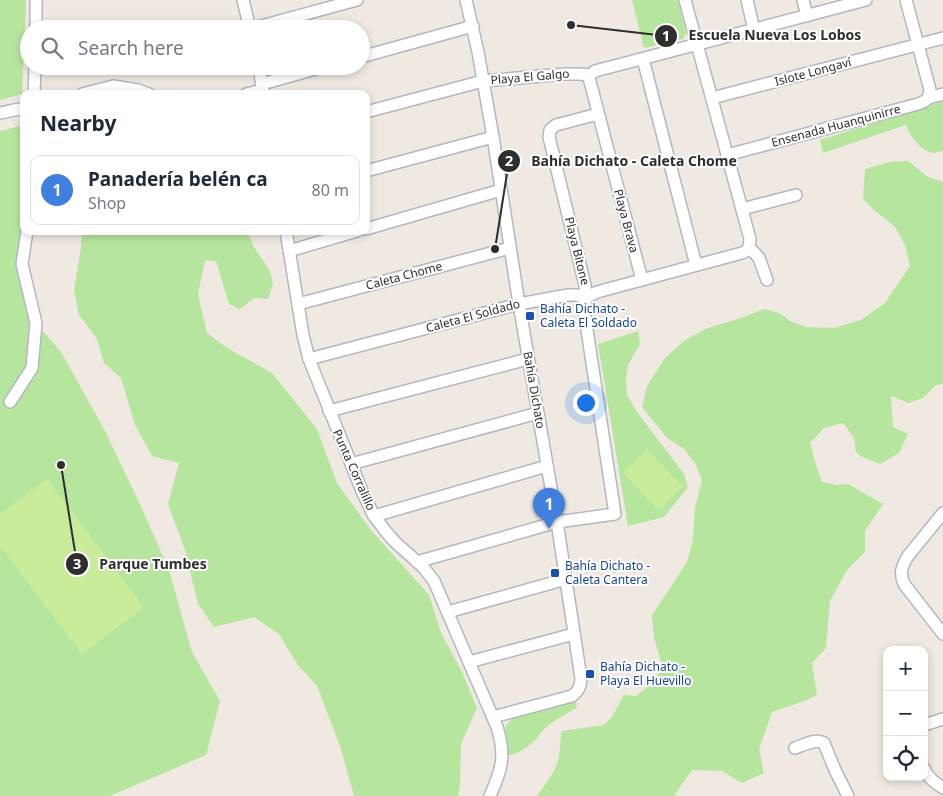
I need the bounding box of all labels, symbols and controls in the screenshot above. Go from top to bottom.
search box [20,20,370,75]
callout: Escuela Nueva Los Lobos [654,21,872,50]
text: 1 [662,25,670,45]
text: Escuela Nueva Los Lobos [689,25,861,44]
icon: search [38,34,66,62]
text: Search here [78,35,184,61]
street label: Islote Longaví [773,53,854,90]
street label: Playa El Galgo [490,65,570,88]
street label: Ensenada Huanquinirre [769,100,903,151]
text: Nearby [40,109,116,137]
callout: Bahía Dichato - Caleta Chome [496,146,747,175]
text: 2 [505,150,514,170]
text: Bahía Dichato - Caleta Chome [531,151,737,170]
text: Panadería belén ca [88,166,268,192]
text: 1 [52,179,62,201]
text: 80 m [312,179,349,201]
street label: Playa Brava [610,187,643,255]
text: Shop [88,192,126,214]
street label: Playa Bitone [561,215,594,287]
street label: Caleta Chome [364,257,444,294]
street label: Caleta El Soldado [424,295,522,336]
place label: Bahía Dichato - Caleta El Soldado [540,300,637,331]
marker: Bahía Dichato - Caleta El Soldado [524,310,536,322]
street label: Bahía Dichato [519,350,550,430]
your location [573,390,599,416]
street label: Punta Corralillo [329,427,380,513]
pin: 1 [533,488,565,529]
callout: Parque Tumbes [65,550,217,579]
text: 3 [73,553,81,573]
text: Parque Tumbes [99,554,207,573]
place label: Bahía Dichato - Caleta Cantera [565,557,650,588]
marker: Bahía Dichato - Caleta Cantera [549,567,561,579]
map controls [883,646,928,781]
button: + [883,646,928,691]
place label: Bahía Dichato - Playa El Huevillo [600,658,691,689]
marker: Bahía Dichato - Playa El Huevillo [584,668,596,680]
button: − [883,691,928,736]
button: locate [883,736,928,781]

